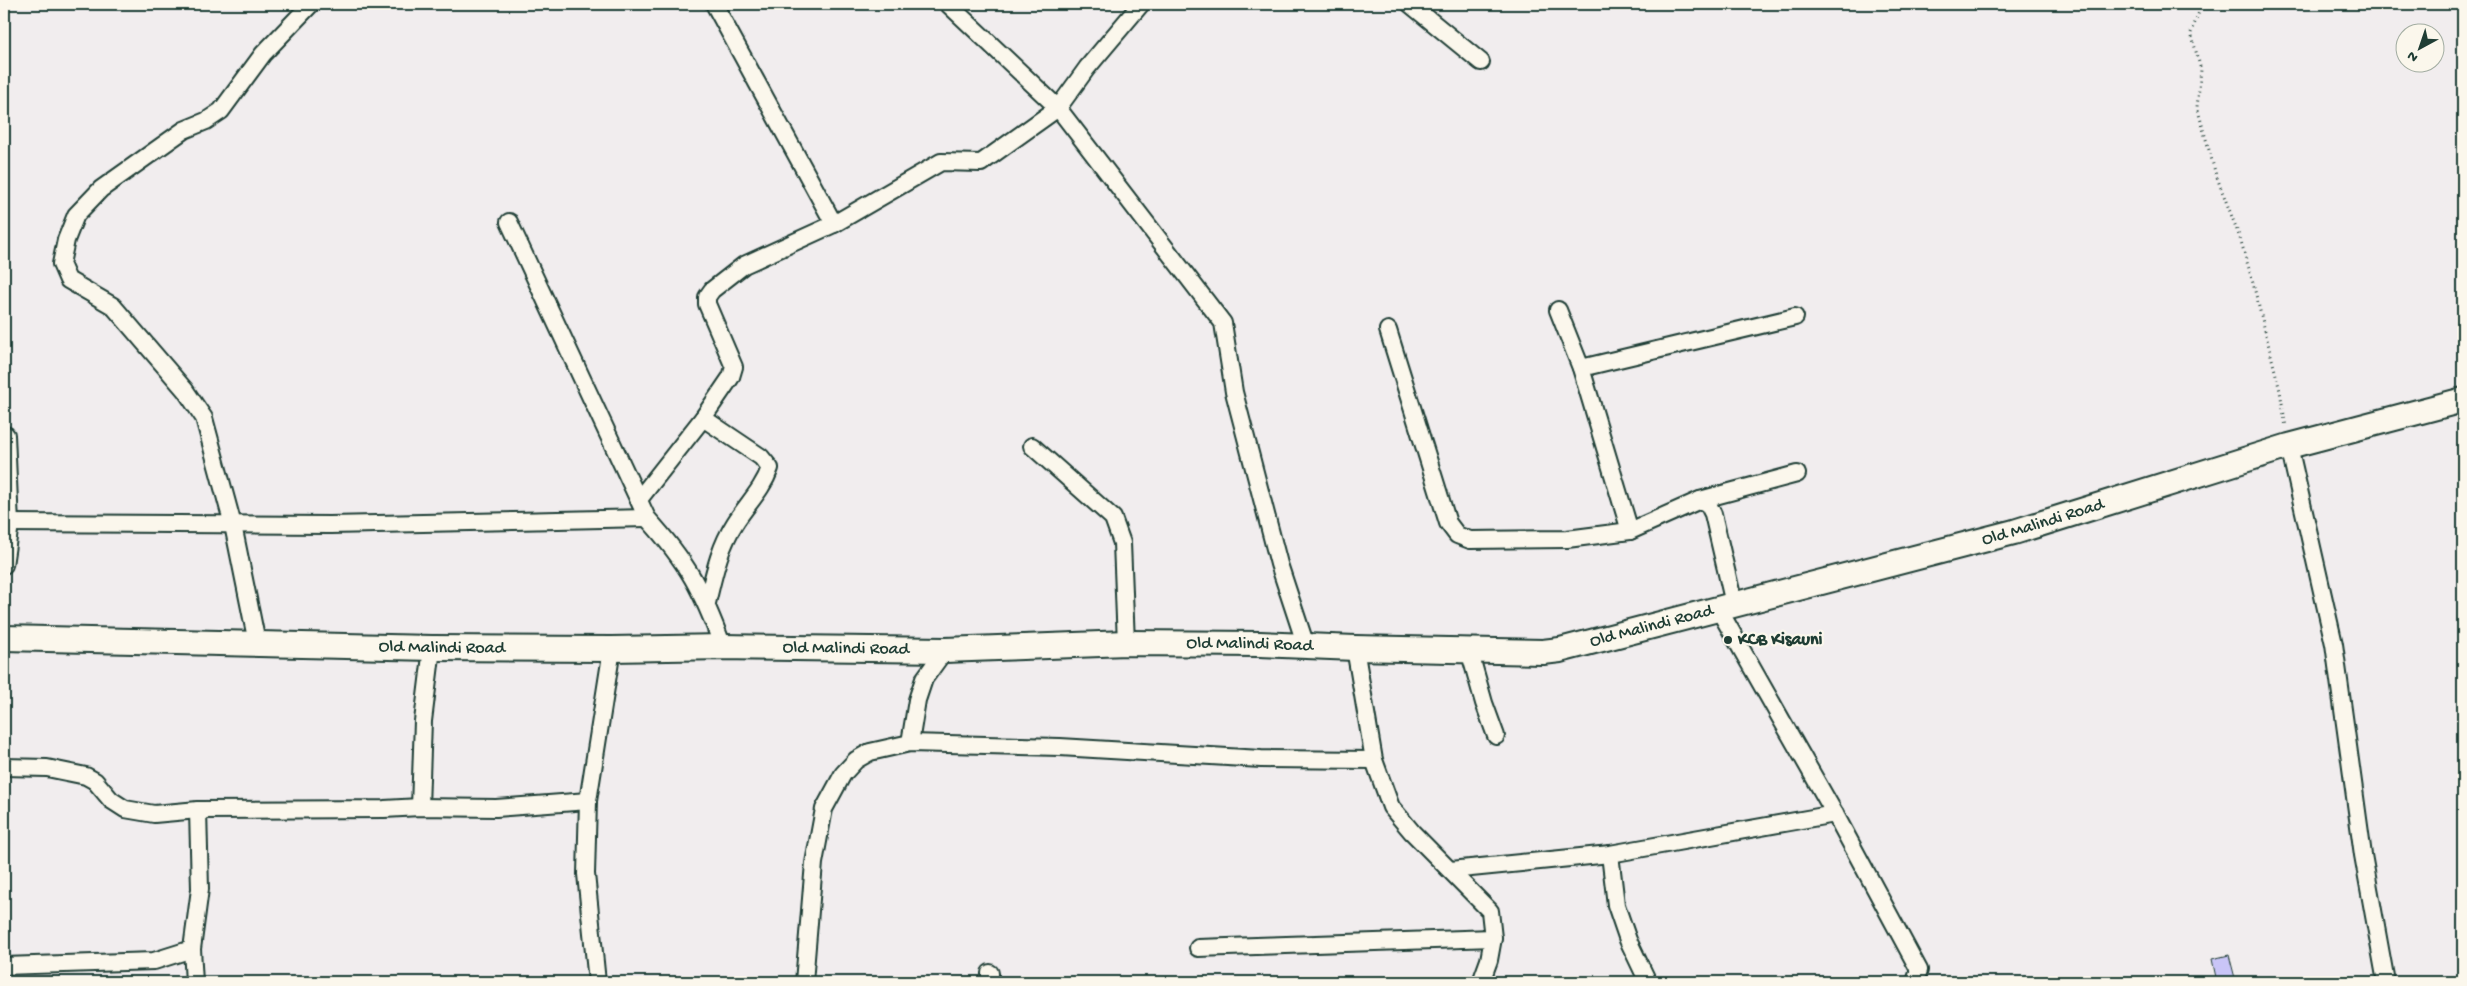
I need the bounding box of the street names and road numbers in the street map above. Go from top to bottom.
street label: Old Malindi Road [1979,494,2108,550]
street label: Old Malindi Road [1588,600,1717,652]
street label: Old Malindi Road [1186,633,1315,657]
street label: Old Malindi Road [378,636,507,659]
street label: Old Malindi Road [782,637,911,660]

